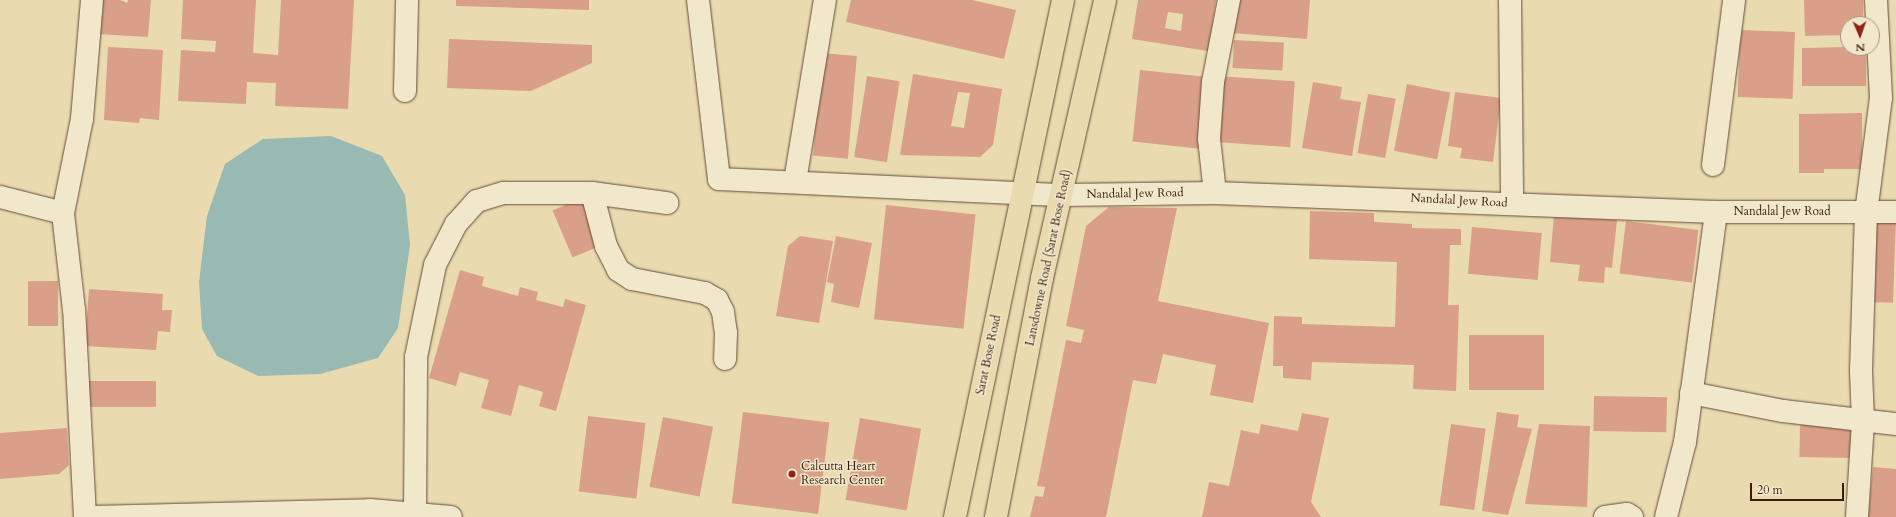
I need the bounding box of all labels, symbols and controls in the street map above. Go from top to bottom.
north arrow [1840,16,1880,56]
text: N [1855,40,1865,55]
street label: Lansdowne Road (Sarat Bose Road) [1023,168,1075,348]
street label: Nandalal Jew Road [1086,186,1184,202]
street label: Nandalal Jew Road [1410,191,1508,211]
street label: Nandalal Jew Road [1733,205,1831,219]
street label: Sarat Bose Road [973,314,1005,396]
place label: Calcutta Heart Research Center [801,460,884,488]
marker: Calcutta Heart Research Center [786,468,798,480]
scale bar [1752,475,1846,501]
text: 20 m [1757,482,1783,498]

